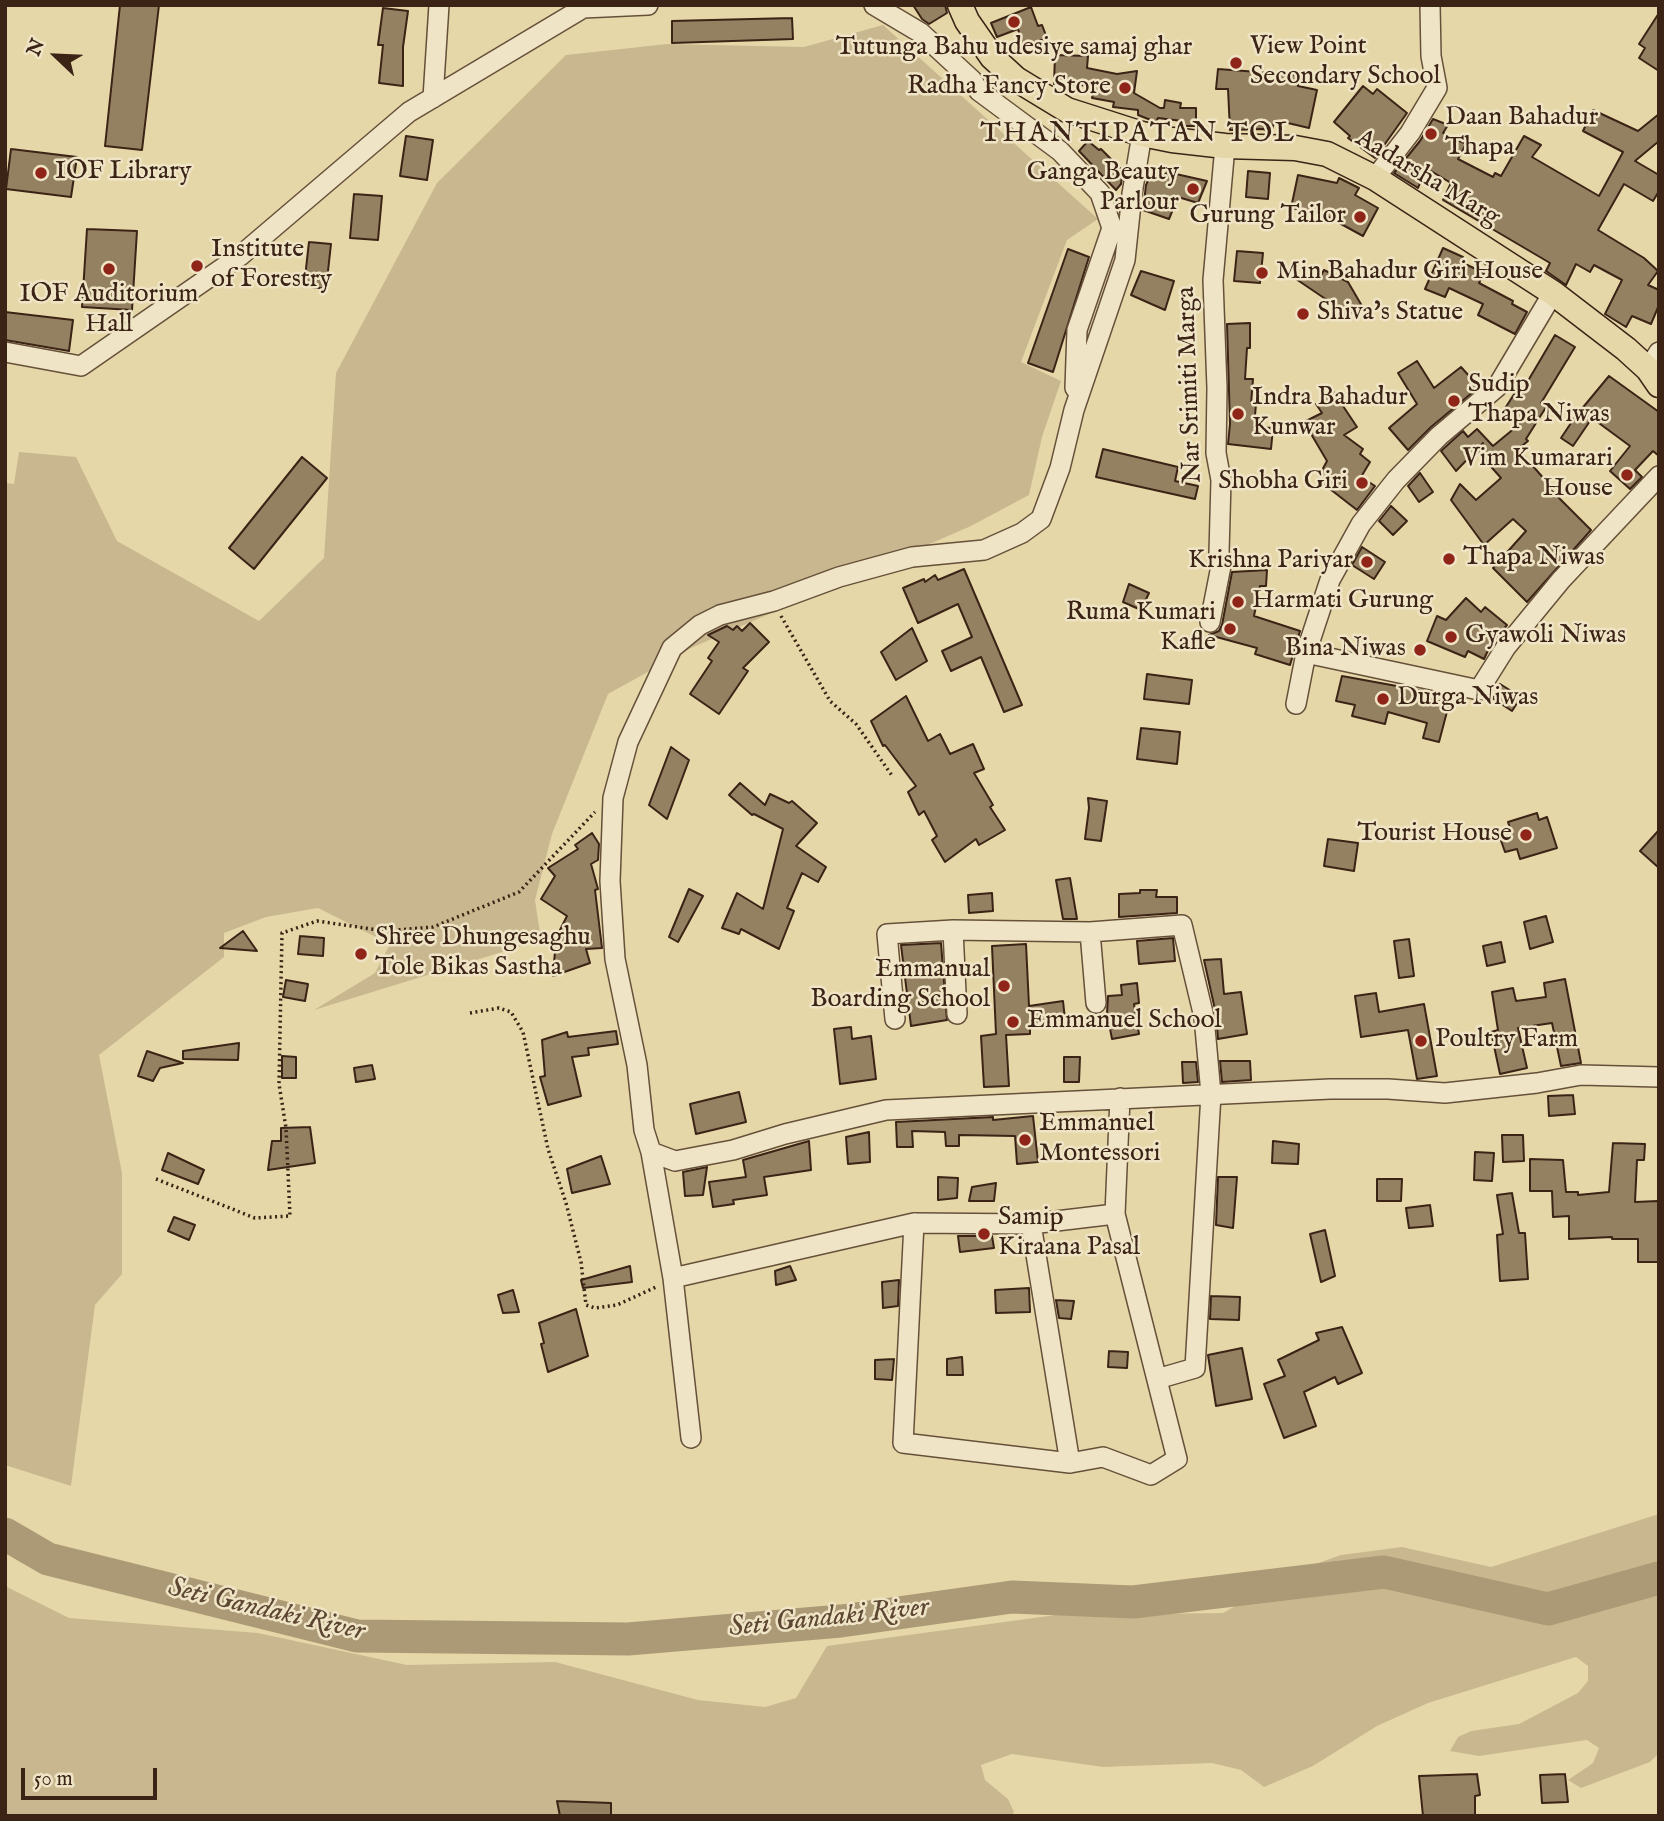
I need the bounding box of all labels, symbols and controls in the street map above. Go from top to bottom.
marker: Tutunga Bahu udesiye samaj ghar [1006,14,1022,30]
north arrow [21,21,91,91]
place label: View Point Secondary School [1250,32,1441,94]
place label: Tutunga Bahu udesiye samaj ghar [836,33,1192,65]
text: N [22,36,51,60]
marker: View Point Secondary School [1228,55,1244,71]
place label: Radha Fancy Store [907,72,1111,104]
marker: Radha Fancy Store [1117,80,1133,96]
place label: Daan Bahadur Thapa [1445,103,1598,164]
district label: THANTIPATAN TOL [982,118,1294,152]
street label: Aadarsha Marg [1349,124,1505,234]
marker: Daan Bahadur Thapa [1423,126,1439,142]
place label: IOF Library [55,157,192,189]
place label: Ganga Beauty Parlour [1027,158,1179,220]
marker: IOF Library [33,165,49,181]
marker: Ganga Beauty Parlour [1185,181,1201,197]
place label: Gurung Tailor [1190,201,1346,233]
marker: Gurung Tailor [1352,209,1368,225]
place label: Institute of Forestry [211,235,332,296]
place label: Min Bahadur Giri House [1276,257,1543,289]
marker: Institute of Forestry [189,258,205,274]
marker: IOF Auditorium Hall [101,261,117,277]
marker: Min Bahadur Giri House [1254,265,1270,281]
place label: IOF Auditorium Hall [20,280,198,342]
street label: Nar Srimiti Marga [1172,286,1210,484]
place label: Shiva's Statue [1317,298,1463,330]
marker: Shiva's Statue [1295,306,1311,322]
place label: Sudip Thapa Niwas [1468,370,1610,432]
place label: Indra Bahadur Kunwar [1252,383,1408,444]
marker: Sudip Thapa Niwas [1446,393,1462,409]
marker: Indra Bahadur Kunwar [1230,406,1246,422]
place label: Vim Kumarari House [1462,444,1613,505]
place label: Shobha Giri [1218,467,1348,499]
marker: Vim Kumarari House [1619,467,1635,483]
marker: Shobha Giri [1354,475,1370,491]
place label: Thapa Niwas [1463,543,1605,575]
place label: Krishna Pariyar [1188,546,1353,578]
marker: Thapa Niwas [1441,551,1457,567]
marker: Krishna Pariyar [1359,554,1375,570]
place label: Harmati Gurung [1252,586,1433,618]
marker: Harmati Gurung [1230,594,1246,610]
place label: Ruma Kumari Kafle [1066,598,1216,660]
marker: Ruma Kumari Kafle [1222,621,1238,637]
place label: Gyawoli Niwas [1465,621,1626,653]
marker: Gyawoli Niwas [1443,629,1459,645]
place label: Bina Niwas [1285,634,1406,666]
marker: Bina Niwas [1412,642,1428,658]
place label: Durga Niwas [1397,683,1538,715]
marker: Durga Niwas [1375,691,1391,707]
place label: Tourist House [1357,819,1512,851]
marker: Tourist House [1518,827,1534,843]
place label: Shree Dhungesaghu Tole Bikas Sastha [375,923,591,984]
marker: Shree Dhungesaghu Tole Bikas Sastha [353,946,369,962]
place label: Emmanual Boarding School [810,955,990,1016]
marker: Emmanual Boarding School [996,978,1012,994]
place label: Emmanuel School [1027,1006,1222,1038]
marker: Emmanuel School [1005,1014,1021,1030]
place label: Poultry Farm [1435,1025,1578,1057]
marker: Poultry Farm [1413,1033,1429,1049]
place label: Emmanuel Montessori [1039,1109,1160,1170]
marker: Emmanuel Montessori [1017,1132,1033,1148]
place label: Samip Kiraana Pasal [998,1203,1140,1264]
marker: Samip Kiraana Pasal [976,1226,992,1242]
water label: Seti Gandaki River [164,1572,368,1650]
water label: Seti Gandaki River [727,1592,931,1646]
scale bar [24,1755,161,1799]
text: 50 m [34,1766,73,1793]

